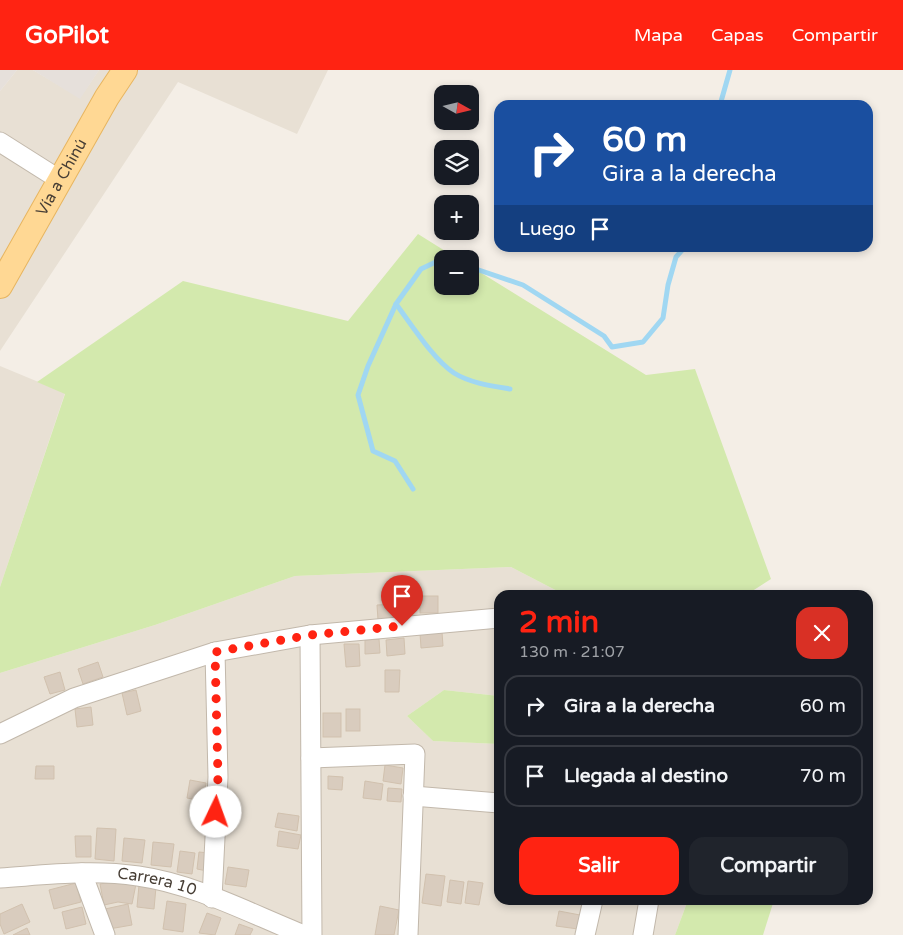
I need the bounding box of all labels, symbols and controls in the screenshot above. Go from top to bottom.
text: GoPilot [25,21,109,50]
text: Mapa [634,24,683,46]
text: Capas [711,24,764,46]
text: Compartir [792,24,878,46]
north arrow [434,85,479,130]
map controls [434,85,479,295]
text: 60 m [602,119,687,161]
icon: right [519,120,584,185]
street label: Vía a Chinú [32,135,91,219]
button: layers [434,140,479,185]
text: Gira a la derecha [602,161,777,187]
button: + [434,195,479,240]
icon: arrive [586,215,614,243]
text: Luego [519,218,576,240]
button: − [434,250,479,295]
pin [381,575,423,626]
icon: arrive [388,582,416,610]
text: 2 min [519,604,599,641]
button: close [796,607,848,659]
text: 130 m · 21:07 [519,642,625,662]
icon: right [521,692,549,720]
text: Gira a la derecha [564,695,715,717]
text: 60 m [800,695,846,717]
icon: arrive [521,762,549,790]
text: Llegada al destino [564,765,728,787]
text: 70 m [800,765,846,787]
position arrow [189,785,241,837]
button: Salir [519,837,679,895]
button: Compartir [689,837,848,895]
street label: Carrera 10 [117,864,199,900]

